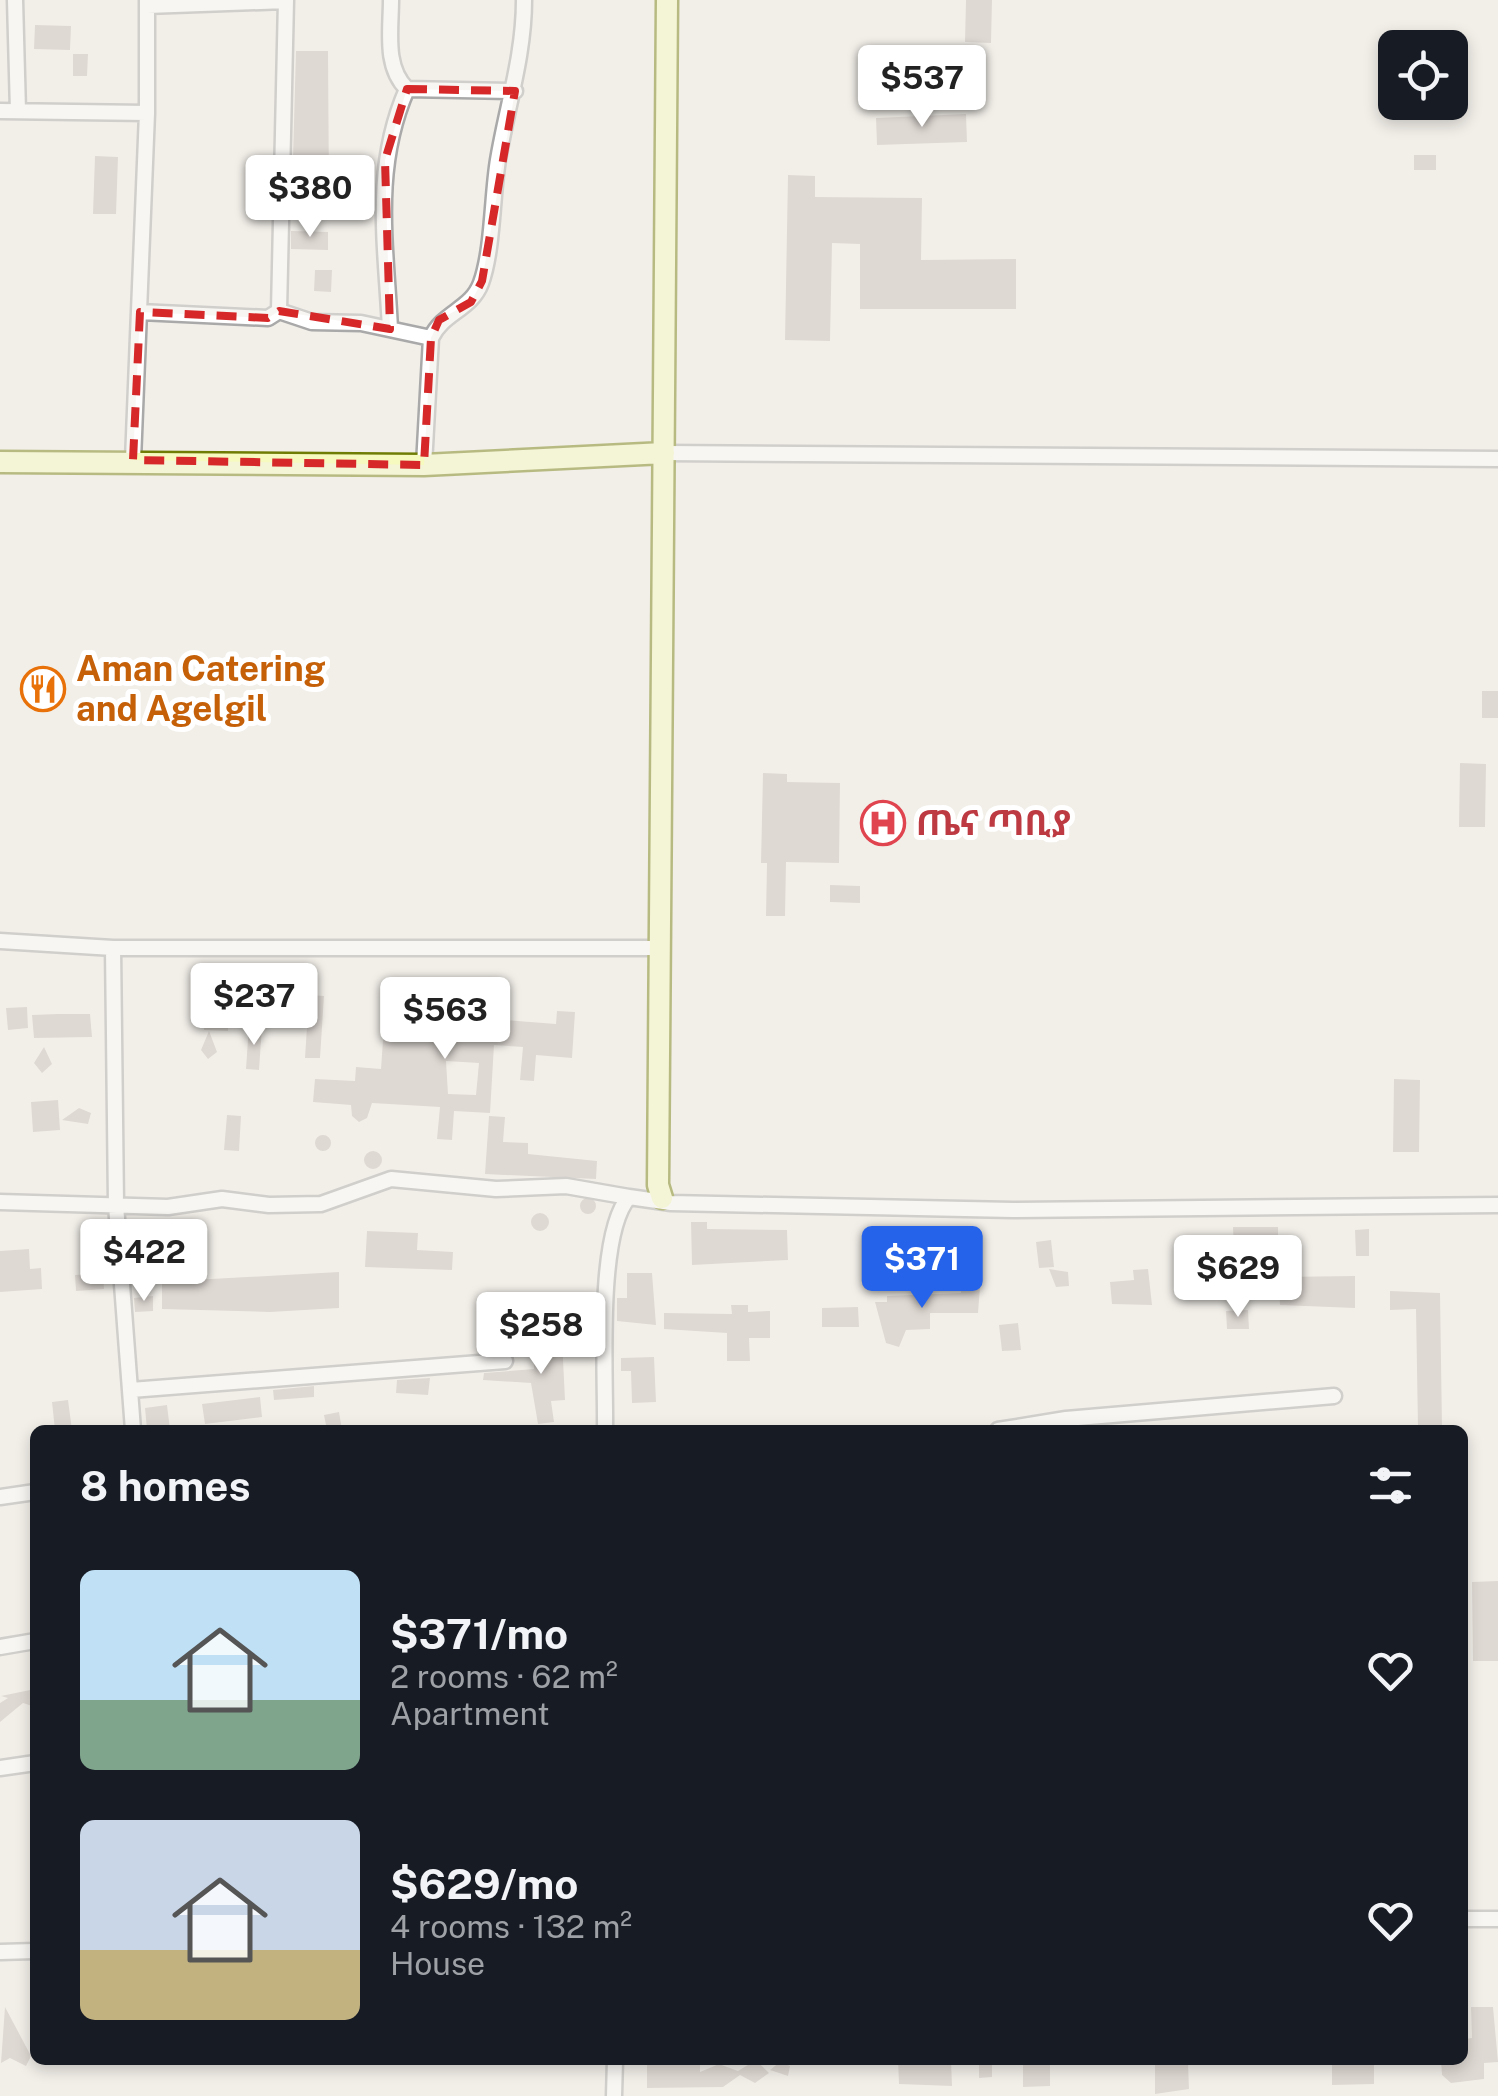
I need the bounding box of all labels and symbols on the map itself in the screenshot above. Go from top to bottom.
pin: $537 [863,45,981,130]
pin: $380 [251,155,369,240]
place label: Aman Catering and Agelgil [76,648,326,729]
restaurant icon: Aman Catering and Agelgil [20,666,66,712]
hospital icon: ጤና ጣቢያ [860,800,906,846]
place label: ጤና ጣቢያ [916,802,1071,843]
pin: $237 [195,963,313,1048]
pin: $563 [386,977,504,1062]
pin: $422 [85,1219,203,1304]
pin: $371 [863,1226,981,1311]
pin: $629 [1179,1235,1297,1320]
pin: $258 [482,1292,600,1377]

